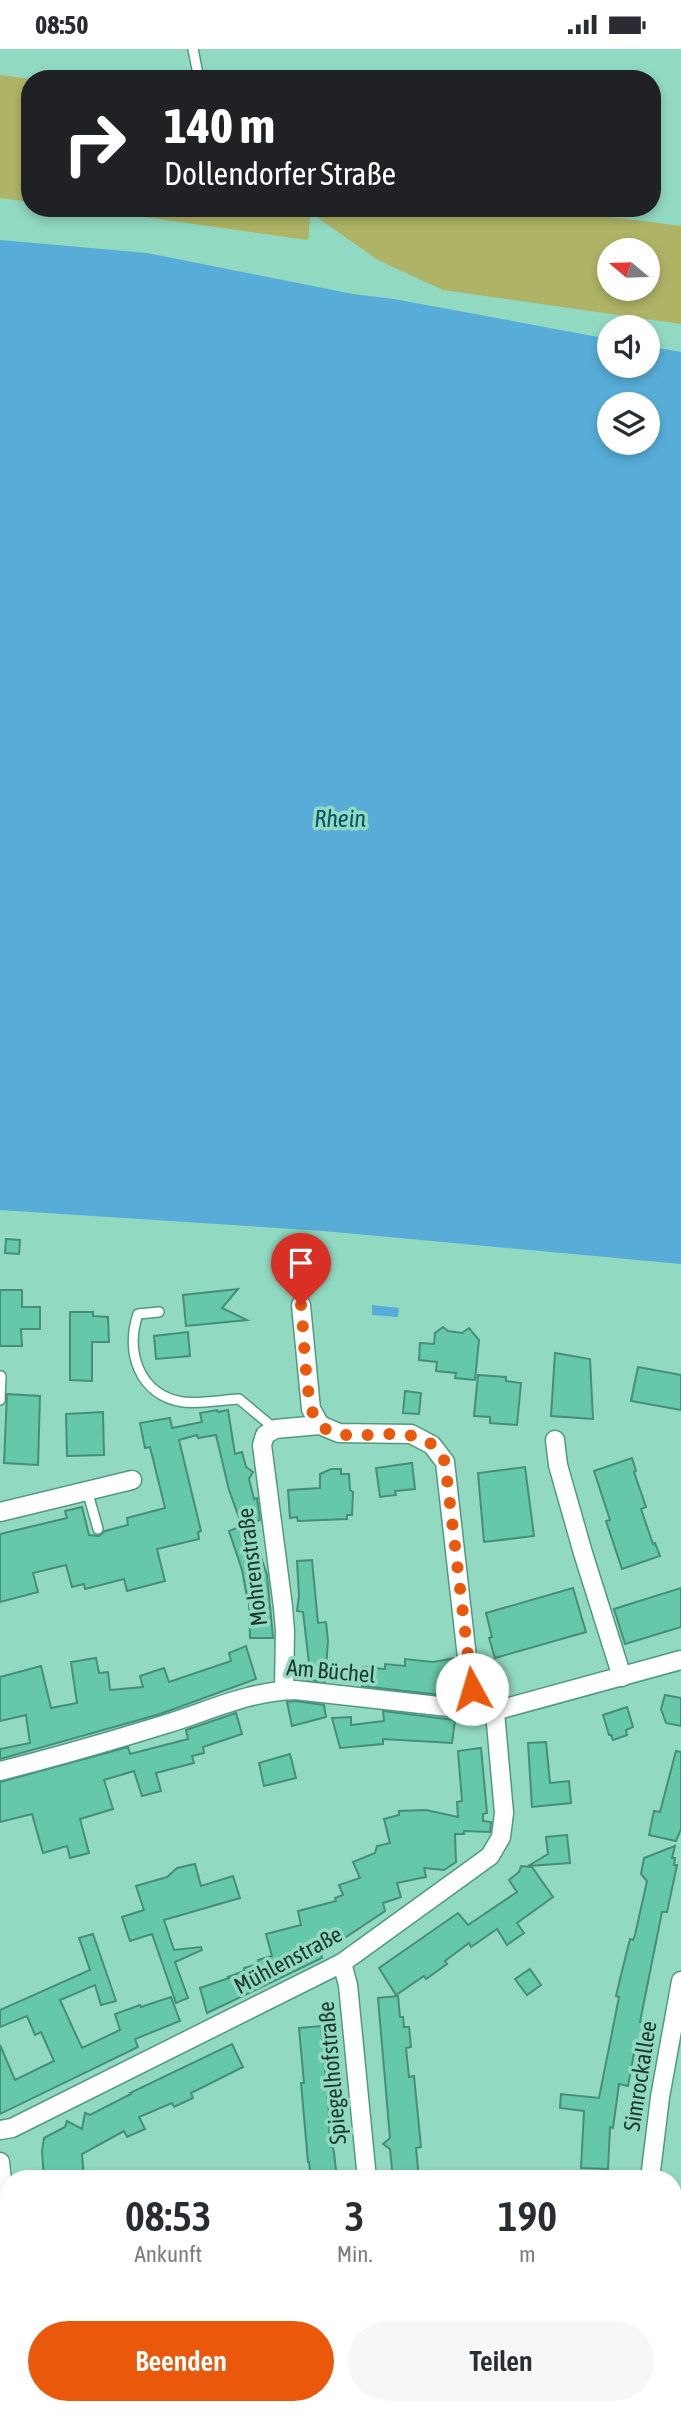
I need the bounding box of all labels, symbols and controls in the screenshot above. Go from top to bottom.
text: 08:50 [35,10,89,40]
text: 140 m [164,97,275,153]
icon: right [49,98,140,189]
text: Dollendorfer Straße [164,155,396,192]
north arrow [597,238,660,301]
map controls [597,238,660,455]
button: sound [597,315,660,378]
button: layers [597,392,660,455]
water label: Rhein [314,805,366,832]
pin [271,1233,331,1305]
icon: arrive [282,1244,320,1282]
street label: Mohrenstraße [232,1506,272,1628]
position arrow [435,1652,509,1726]
street label: Am Büchel [285,1654,377,1688]
street label: Mühlenstraße [230,1921,346,1999]
street label: Spiegelhofstraße [313,2000,351,2146]
street label: Simrockallee [618,2019,662,2133]
text: 08:53 [125,2192,212,2240]
text: 3 [345,2192,364,2240]
text: 190 [498,2192,557,2240]
text: Ankunft [134,2241,202,2267]
text: Min. [337,2241,373,2267]
text: m [519,2241,536,2267]
button: Beenden [28,2321,334,2401]
button: Teilen [348,2321,654,2401]

